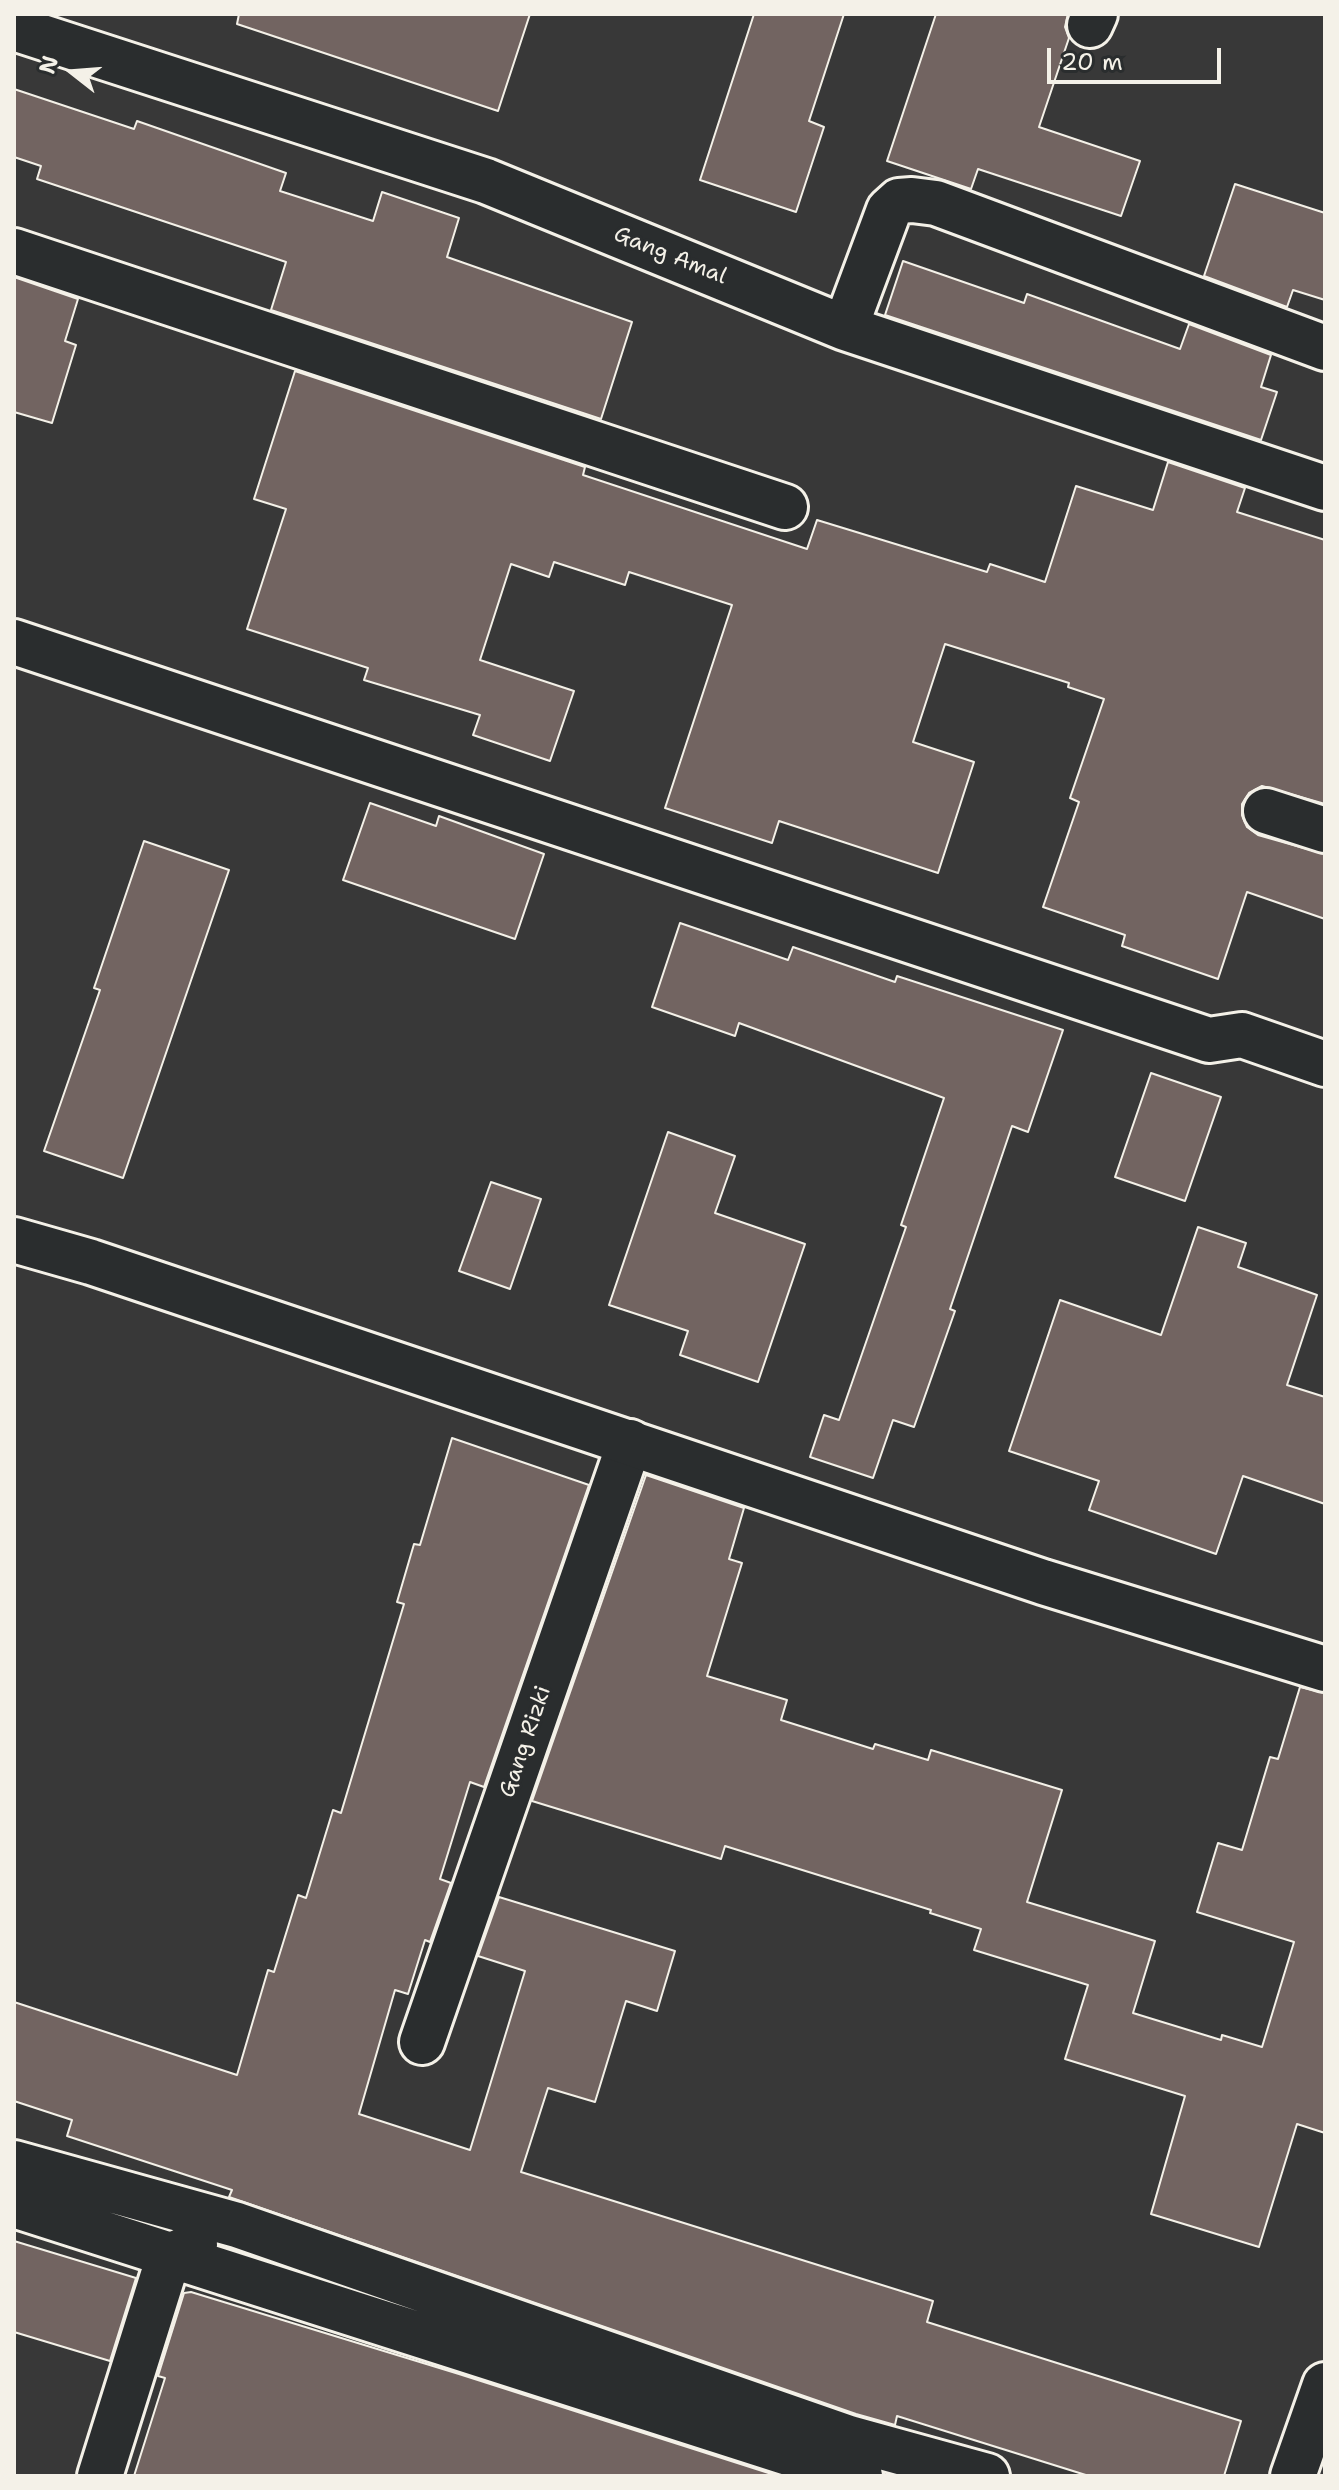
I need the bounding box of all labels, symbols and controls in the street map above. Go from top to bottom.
north arrow [32,32,112,112]
scale bar [1051,32,1225,82]
text: 20 m [1061,46,1123,78]
text: N [32,52,65,77]
street label: Gang Amal [610,221,730,291]
street label: Gang Rizki [495,1683,557,1801]

